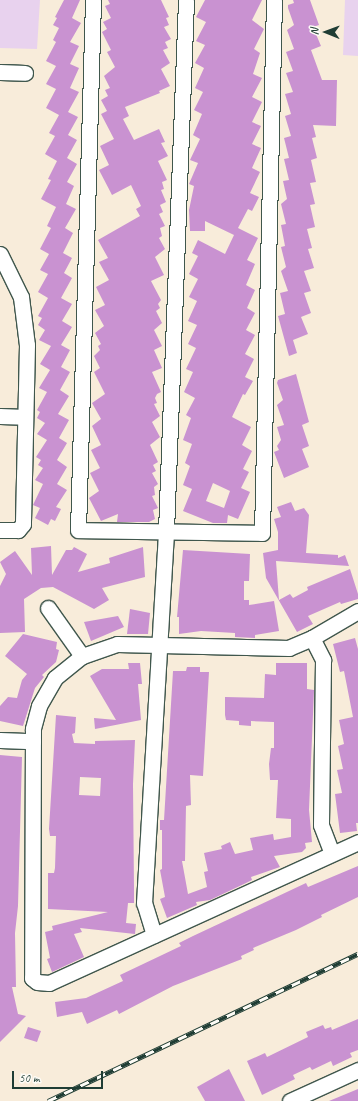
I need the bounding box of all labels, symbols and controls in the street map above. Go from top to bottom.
north arrow [306,12,346,52]
text: N [307,28,321,35]
scale bar [14,1063,105,1089]
text: 50 m [19,1070,39,1086]

